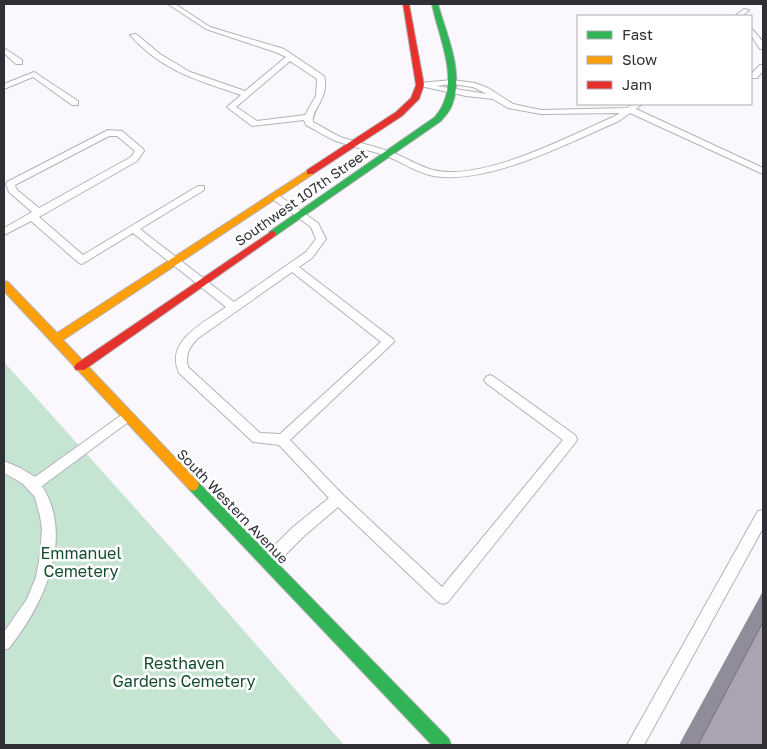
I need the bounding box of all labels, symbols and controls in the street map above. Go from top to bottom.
legend [577,15,752,105]
text: Fast [622,25,653,43]
text: Slow [622,50,657,68]
text: Jam [622,75,652,93]
street label: Southwest 107th Street [232,145,370,249]
street label: South Western Avenue [174,445,292,567]
park label: Emmanuel Cemetery [40,543,122,581]
park label: Resthaven Gardens Cemetery [113,653,255,691]

